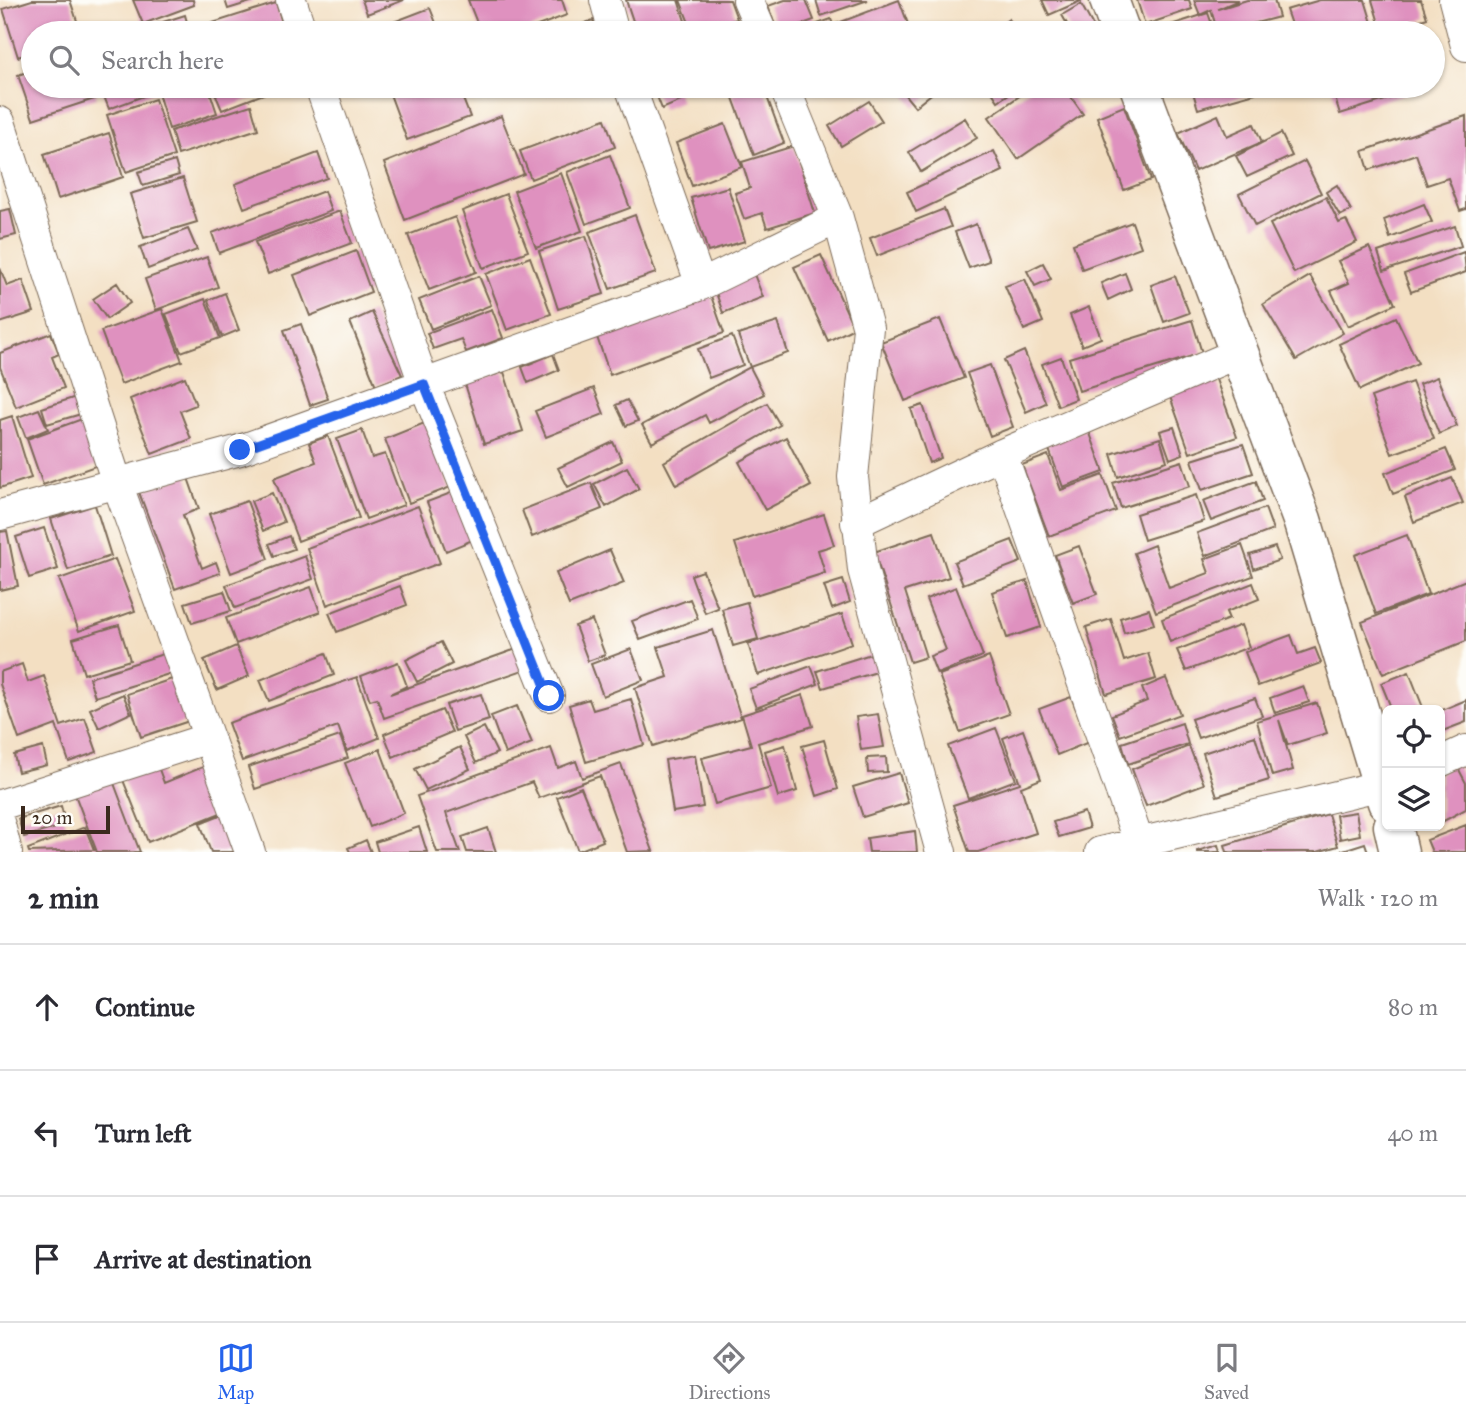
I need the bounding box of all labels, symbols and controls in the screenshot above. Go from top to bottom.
search box [21,21,1445,98]
icon: search [45,41,83,79]
text: Search here [101,44,224,76]
route end [224,434,255,465]
route start [533,680,564,711]
map controls [1382,705,1445,831]
button: locate [1382,705,1445,768]
button: layers [1382,768,1445,831]
scale bar [21,803,110,835]
text: 20 m [32,806,73,829]
text: 2 min [28,880,99,916]
text: Walk · 120 m [1318,884,1438,912]
icon: ahead [28,988,66,1026]
text: Continue [95,991,195,1023]
text: 80 m [1388,993,1438,1021]
icon: left [28,1114,66,1152]
text: Turn left [95,1117,191,1149]
text: 40 m [1388,1119,1438,1147]
icon: arrive [28,1240,66,1278]
text: Arrive at destination [95,1243,312,1275]
tab: Map [217,1339,255,1404]
tab: Directions [688,1339,770,1404]
tab: Saved [1204,1339,1249,1404]

